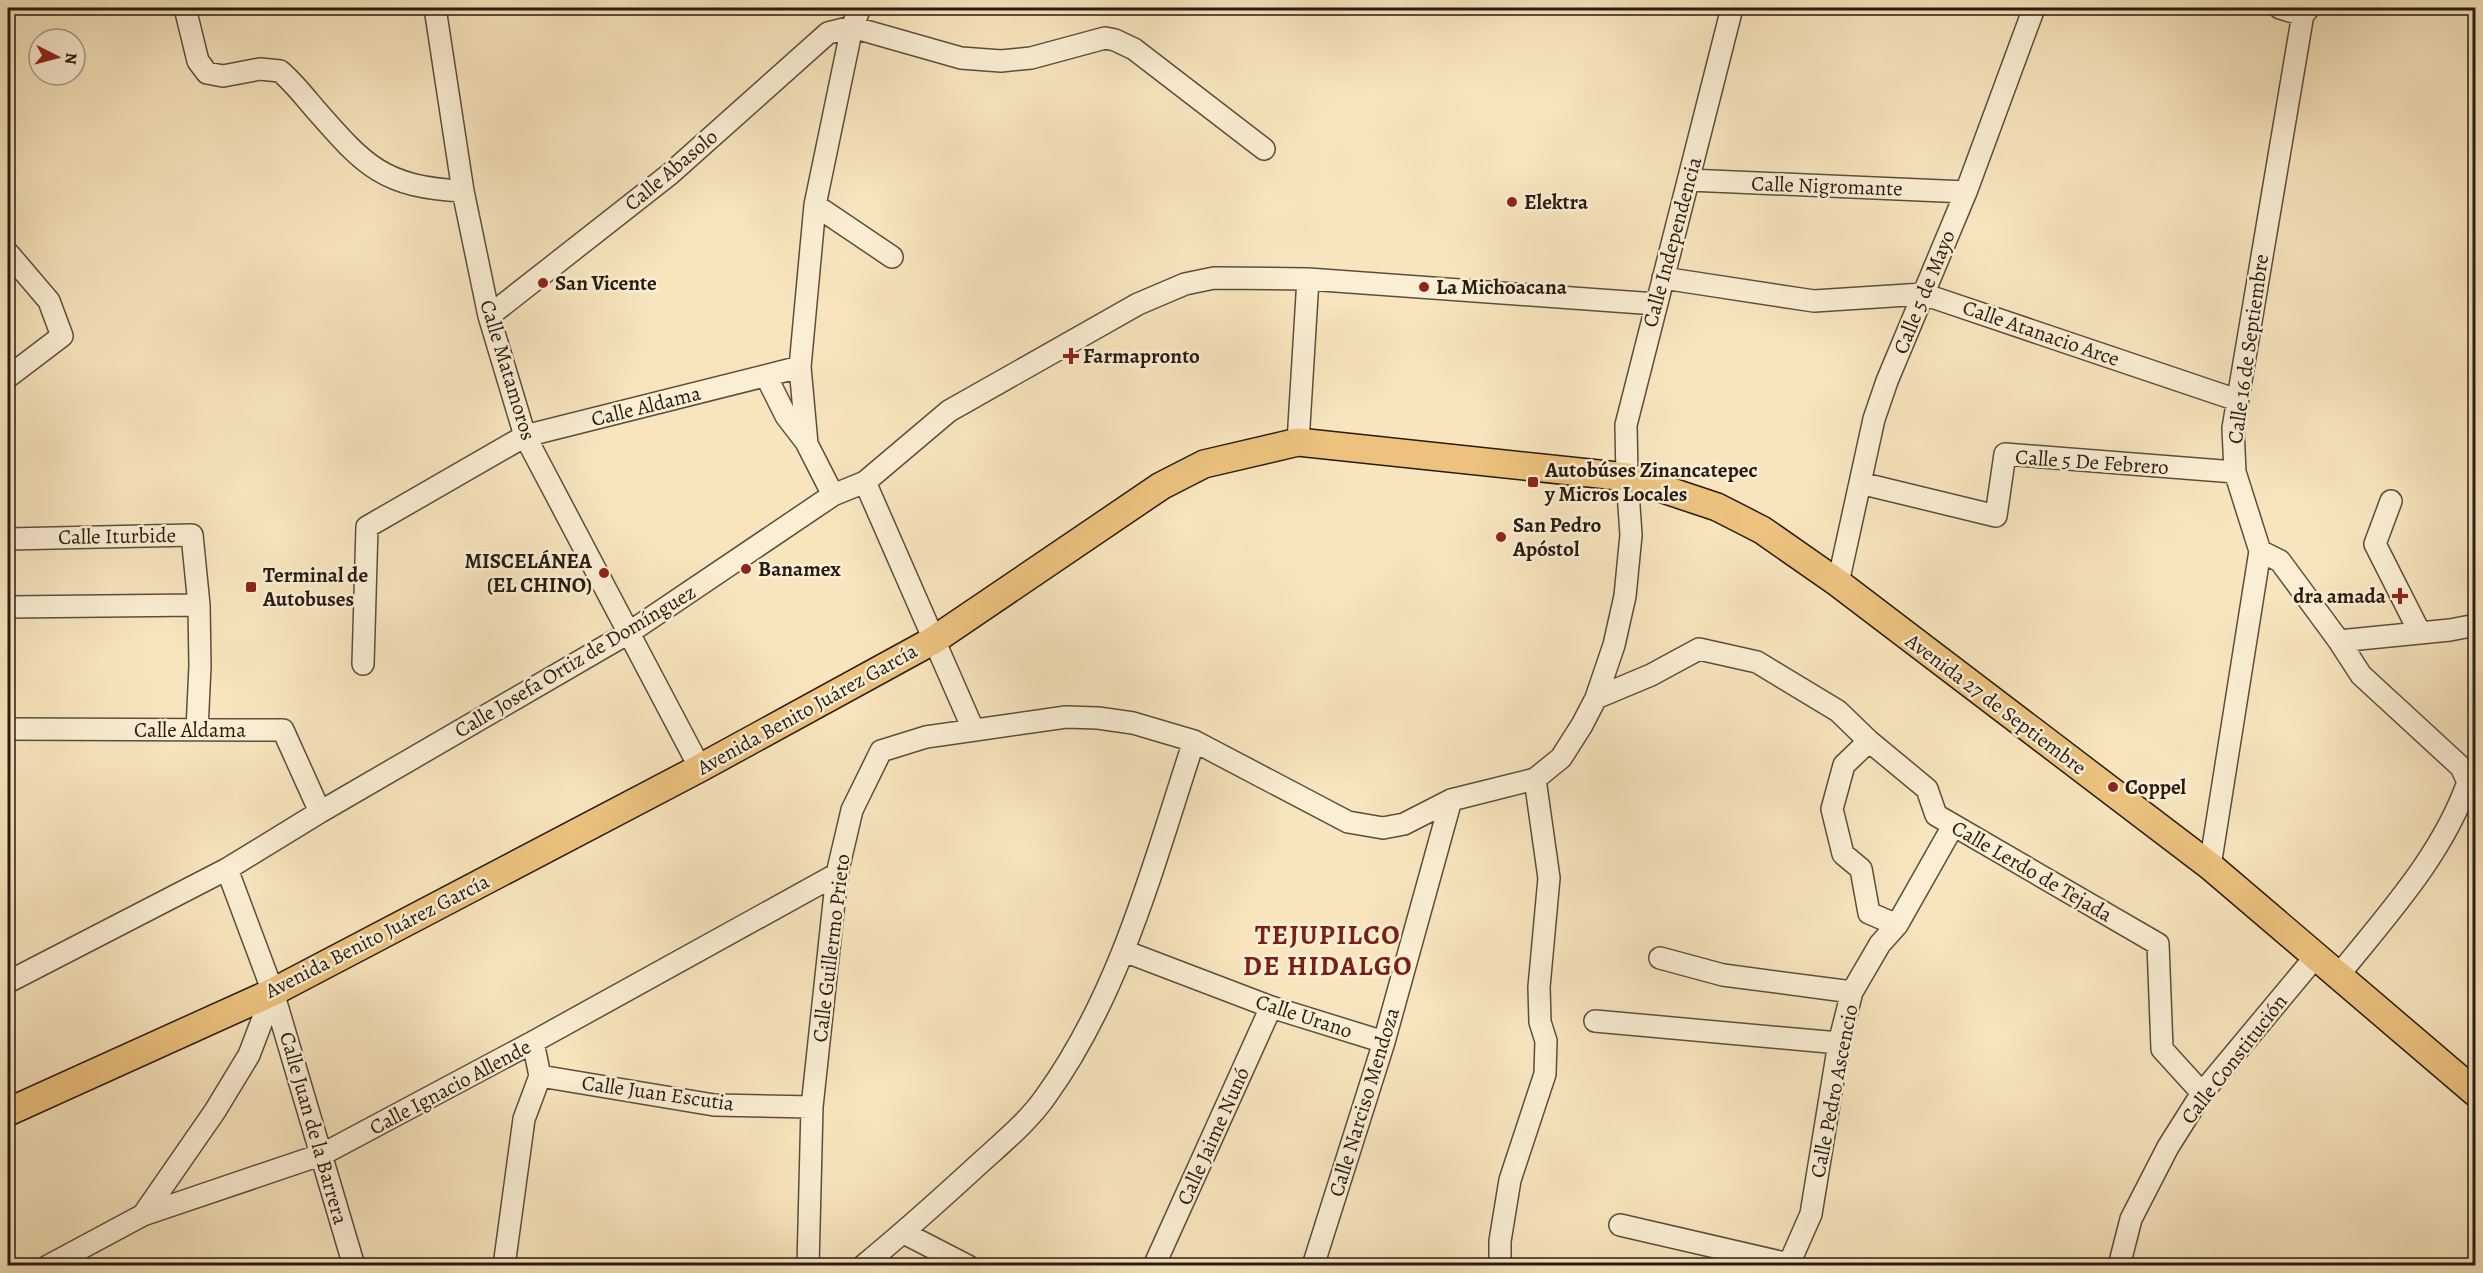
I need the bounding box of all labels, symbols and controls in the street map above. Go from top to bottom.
north arrow [27,27,87,87]
text: N [59,52,82,66]
street label: Calle Abasolo [619,123,723,217]
street label: Calle Independencia [1636,154,1708,330]
street label: Calle Nigromante [1751,169,1903,203]
place label: Elektra [1524,188,1589,216]
marker: Elektra [1505,195,1519,209]
street label: Calle 5 de Mayo [1886,226,1962,358]
street label: Calle 16 de Septiembre [2221,252,2275,446]
place label: San Vicente [555,269,657,297]
place label: La Michoacana [1436,273,1568,301]
marker: San Vicente [536,276,550,290]
marker: La Michoacana [1417,280,1431,294]
street label: Calle Atanacio Arce [1959,293,2123,373]
street label: Calle Matamoros [473,296,543,444]
place label: Farmapronto [1083,342,1200,370]
marker: Farmapronto [1064,349,1078,363]
street label: Calle Aldama [588,379,704,433]
street label: Calle 5 De Febrero [2014,443,2170,481]
place label: Autobúses Zinancatepec y Micros Locales [1544,456,1757,508]
marker: Autobúses Zinancatepec y Micros Locales [1526,475,1540,489]
place label: San Pedro Apóstol [1512,511,1601,563]
street label: Calle Iturbide [58,521,176,551]
marker: San Pedro Apóstol [1494,530,1508,544]
place label: MISCELÁNEA (EL CHINO) [464,547,593,599]
place label: Banamex [758,555,841,583]
place label: Terminal de Autobuses [262,561,368,613]
marker: Banamex [739,562,753,576]
marker: MISCELÁNEA (EL CHINO) [597,566,611,580]
street label: Calle Josefa Ortiz de Domínguez [449,578,701,744]
marker: Terminal de Autobuses [244,580,258,594]
place label: dra amada [2293,582,2387,610]
marker: dra amada [2391,587,2409,605]
street label: Avenida 27 de Septiembre [1899,626,2092,781]
street label: Avenida Benito Juárez García [691,637,922,782]
street label: Calle Aldama [134,716,246,744]
place label: Coppel [2125,773,2187,801]
marker: Coppel [2106,780,2120,794]
street label: Calle Lerdo de Tejada [1947,814,2118,928]
street label: Calle Guillermo Prieto [806,852,856,1044]
street label: Avenida Benito Juárez García [259,867,494,1005]
district label: TEJUPILCO DE HIDALGO [1243,917,1413,984]
street label: Calle Urano [1252,987,1356,1045]
street label: Calle Constitución [2174,988,2294,1130]
street label: Calle Pedro Ascencio [1803,1002,1865,1180]
street label: Calle Narciso Mendoza [1322,1004,1406,1200]
street label: Calle Juan de la Barrera [273,1029,355,1228]
street label: Calle Ignacio Allende [364,1033,536,1141]
street label: Calle Jaime Nunó [1170,1063,1256,1209]
street label: Calle Juan Escutia [580,1068,736,1118]

